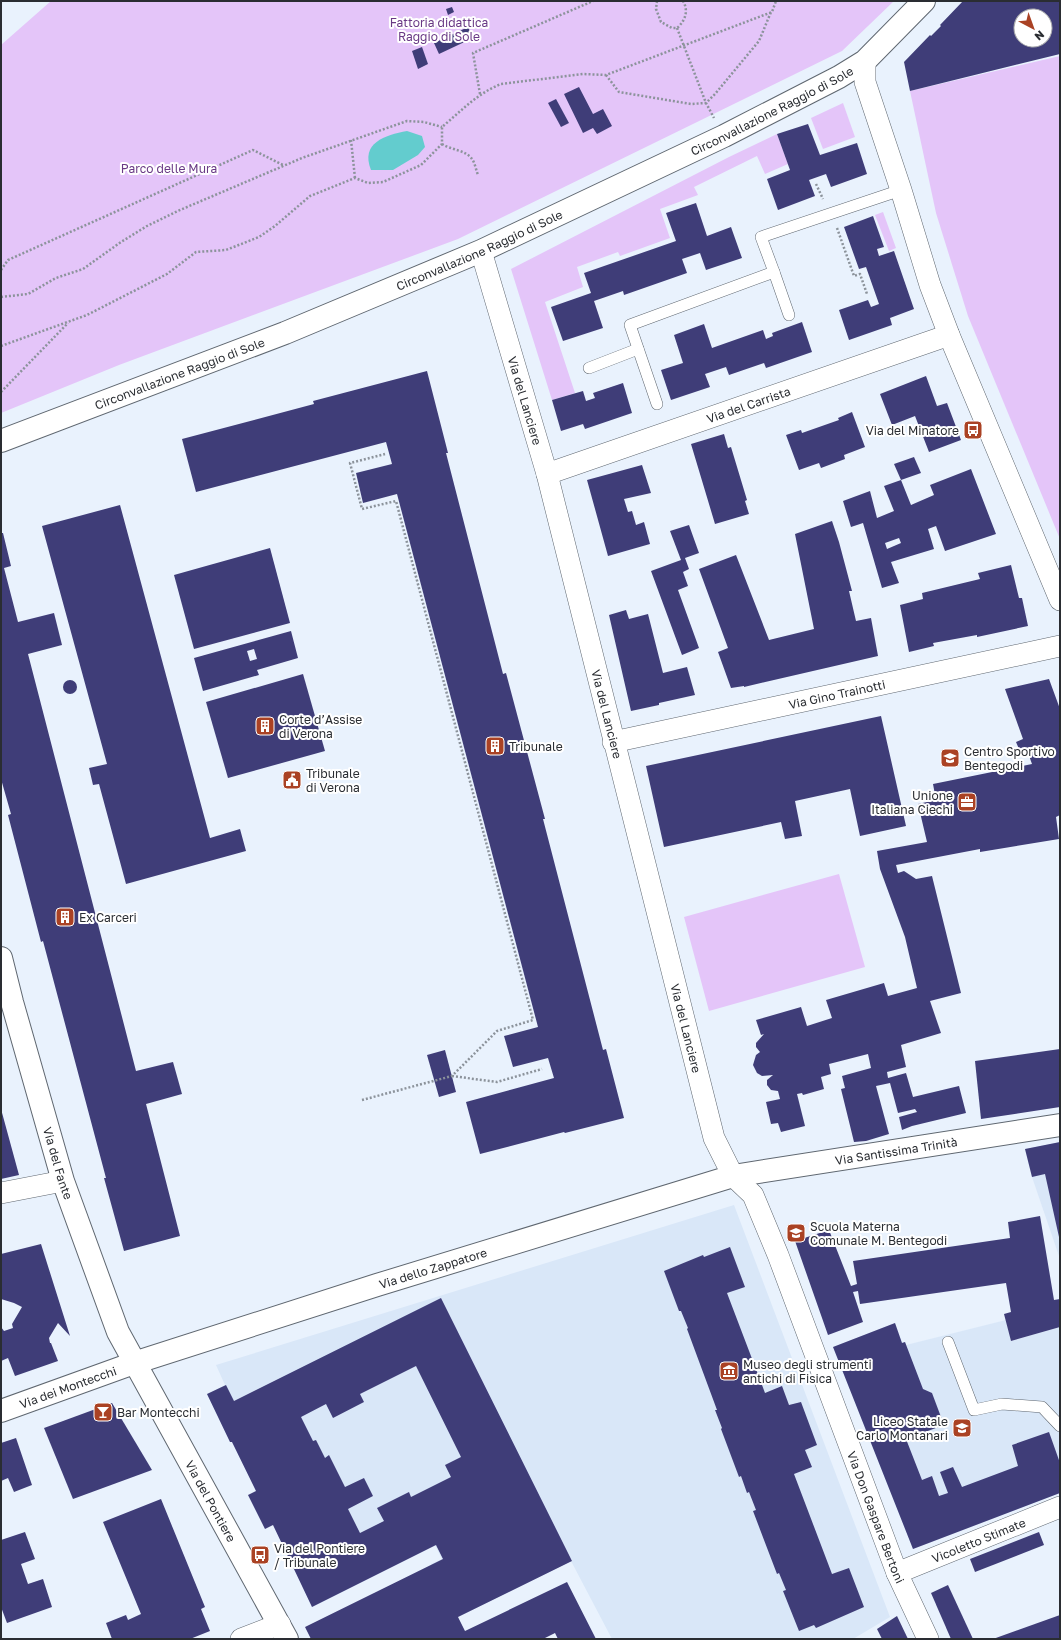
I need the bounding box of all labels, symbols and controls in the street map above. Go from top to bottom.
north arrow [1013,8,1053,48]
park label: Fattoria didattica Raggio di Sole [390,15,488,44]
text: N [1032,28,1047,44]
street label: Circonvallazione Raggio di Sole [688,63,856,158]
park label: Parco delle Mura [121,161,217,176]
street label: Circonvallazione Raggio di Sole [394,206,565,293]
street label: Circonvallazione Raggio di Sole [92,334,267,412]
street label: Via del Lanciere [505,354,545,447]
street label: Via del Carrista [704,383,792,426]
bus stop icon: Via del Minatore [962,419,984,441]
place label: Via del Minatore [866,423,959,438]
street label: Via del Lanciere [589,668,626,760]
street label: Via Gino Trainotti [787,676,887,712]
place label: Corte d’Assise di Verona [279,712,362,741]
building icon: Corte d’Assise di Verona [254,715,276,737]
building icon: Tribunale [484,735,506,757]
place label: Tribunale [509,739,563,754]
place label: Centro Sportivo Bentegodi [964,744,1055,773]
school or university icon: Centro Sportivo Bentegodi [939,747,961,769]
place label: Tribunale di Verona [306,766,360,795]
public building icon: Tribunale di Verona [281,769,303,791]
place label: Unione Italiana Ciechi [871,788,953,817]
office icon: Unione Italiana Ciechi [956,791,978,813]
building icon: Ex Carceri [54,906,76,928]
place label: Ex Carceri [79,910,137,925]
street label: Via del Lanciere [668,982,705,1074]
street label: Via del Fante [40,1125,77,1201]
street label: Via Santissima Trinità [834,1134,958,1168]
place label: Scuola Materna Comunale M. Bentegodi [810,1219,947,1248]
school or university icon: Scuola Materna Comunale M. Bentegodi [785,1222,807,1244]
street label: Via dello Zappatore [377,1244,489,1292]
place label: Museo degli strumenti antichi di Fisica [743,1357,872,1386]
museum icon: Museo degli strumenti antichi di Fisica [718,1360,740,1382]
street label: Via dei Montecchi [17,1363,118,1411]
bar icon: Bar Montecchi [92,1401,114,1423]
place label: Bar Montecchi [117,1405,200,1420]
place label: Liceo Statale Carlo Montanari [856,1414,948,1443]
school or university icon: Liceo Statale Carlo Montanari [951,1417,973,1439]
street label: Via Don Gaspare Bertoni [844,1449,908,1585]
street label: Via del Pontiere [182,1457,240,1544]
street label: Vicoletto Stimate [929,1514,1028,1566]
place label: Via del Pontiere / Tribunale [274,1541,365,1570]
bus stop icon: Via del Pontiere / Tribunale [249,1544,271,1566]

